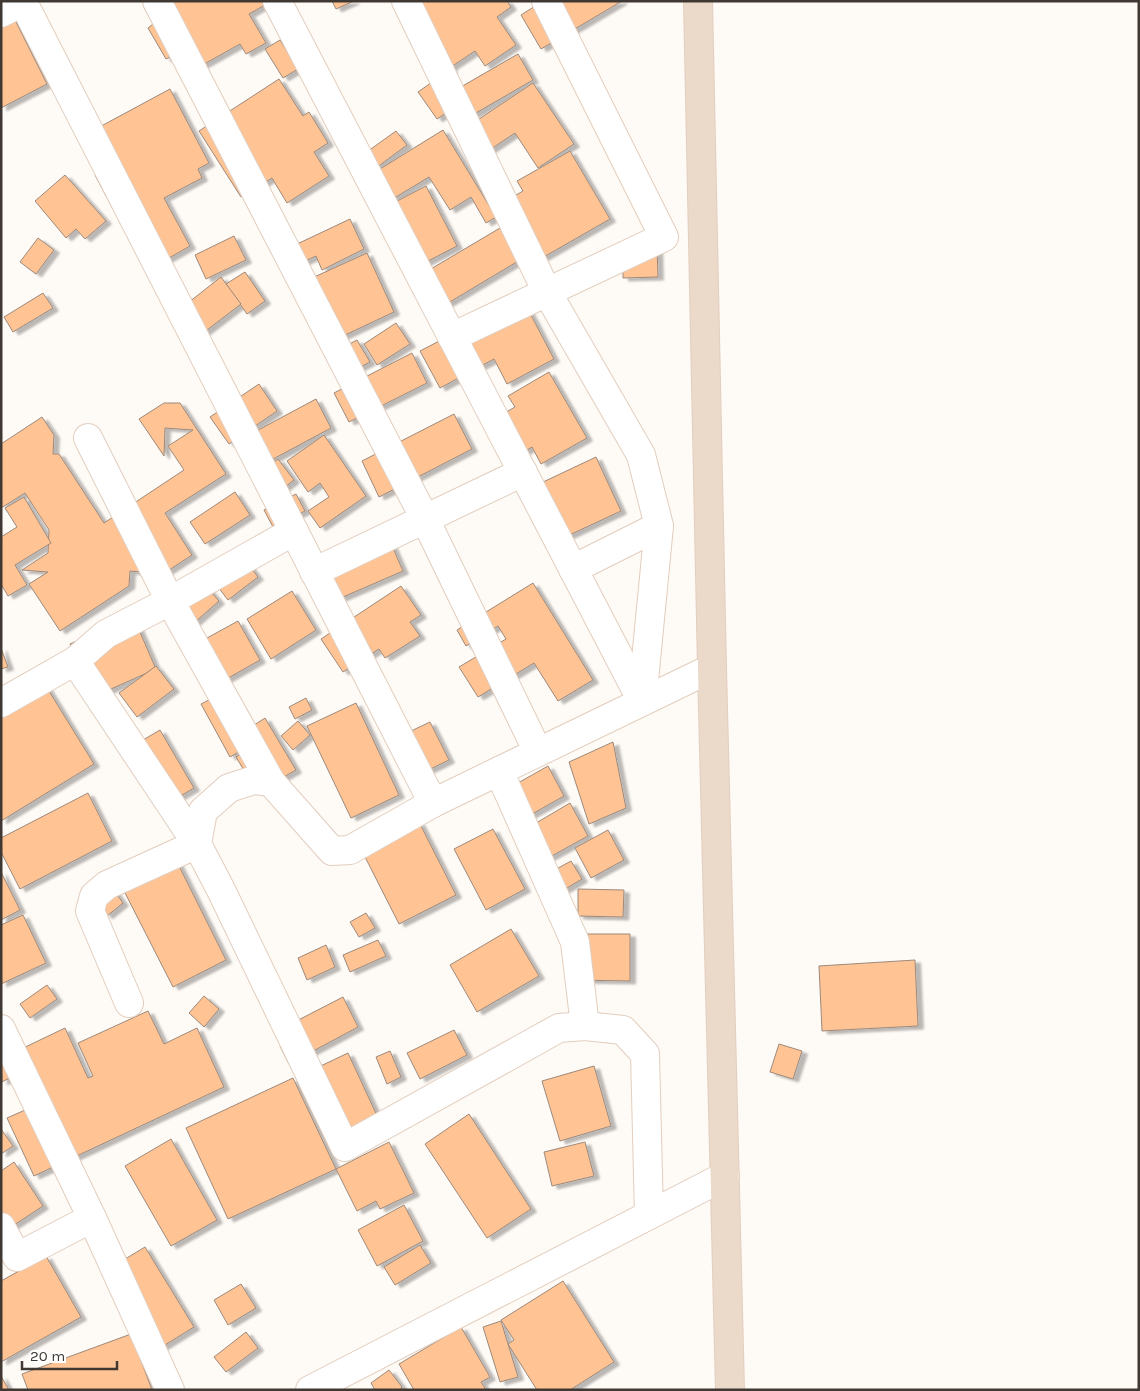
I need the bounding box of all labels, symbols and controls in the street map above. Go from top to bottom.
scale bar [22,1338,118,1370]
text: 20 m [30,1347,65,1365]

